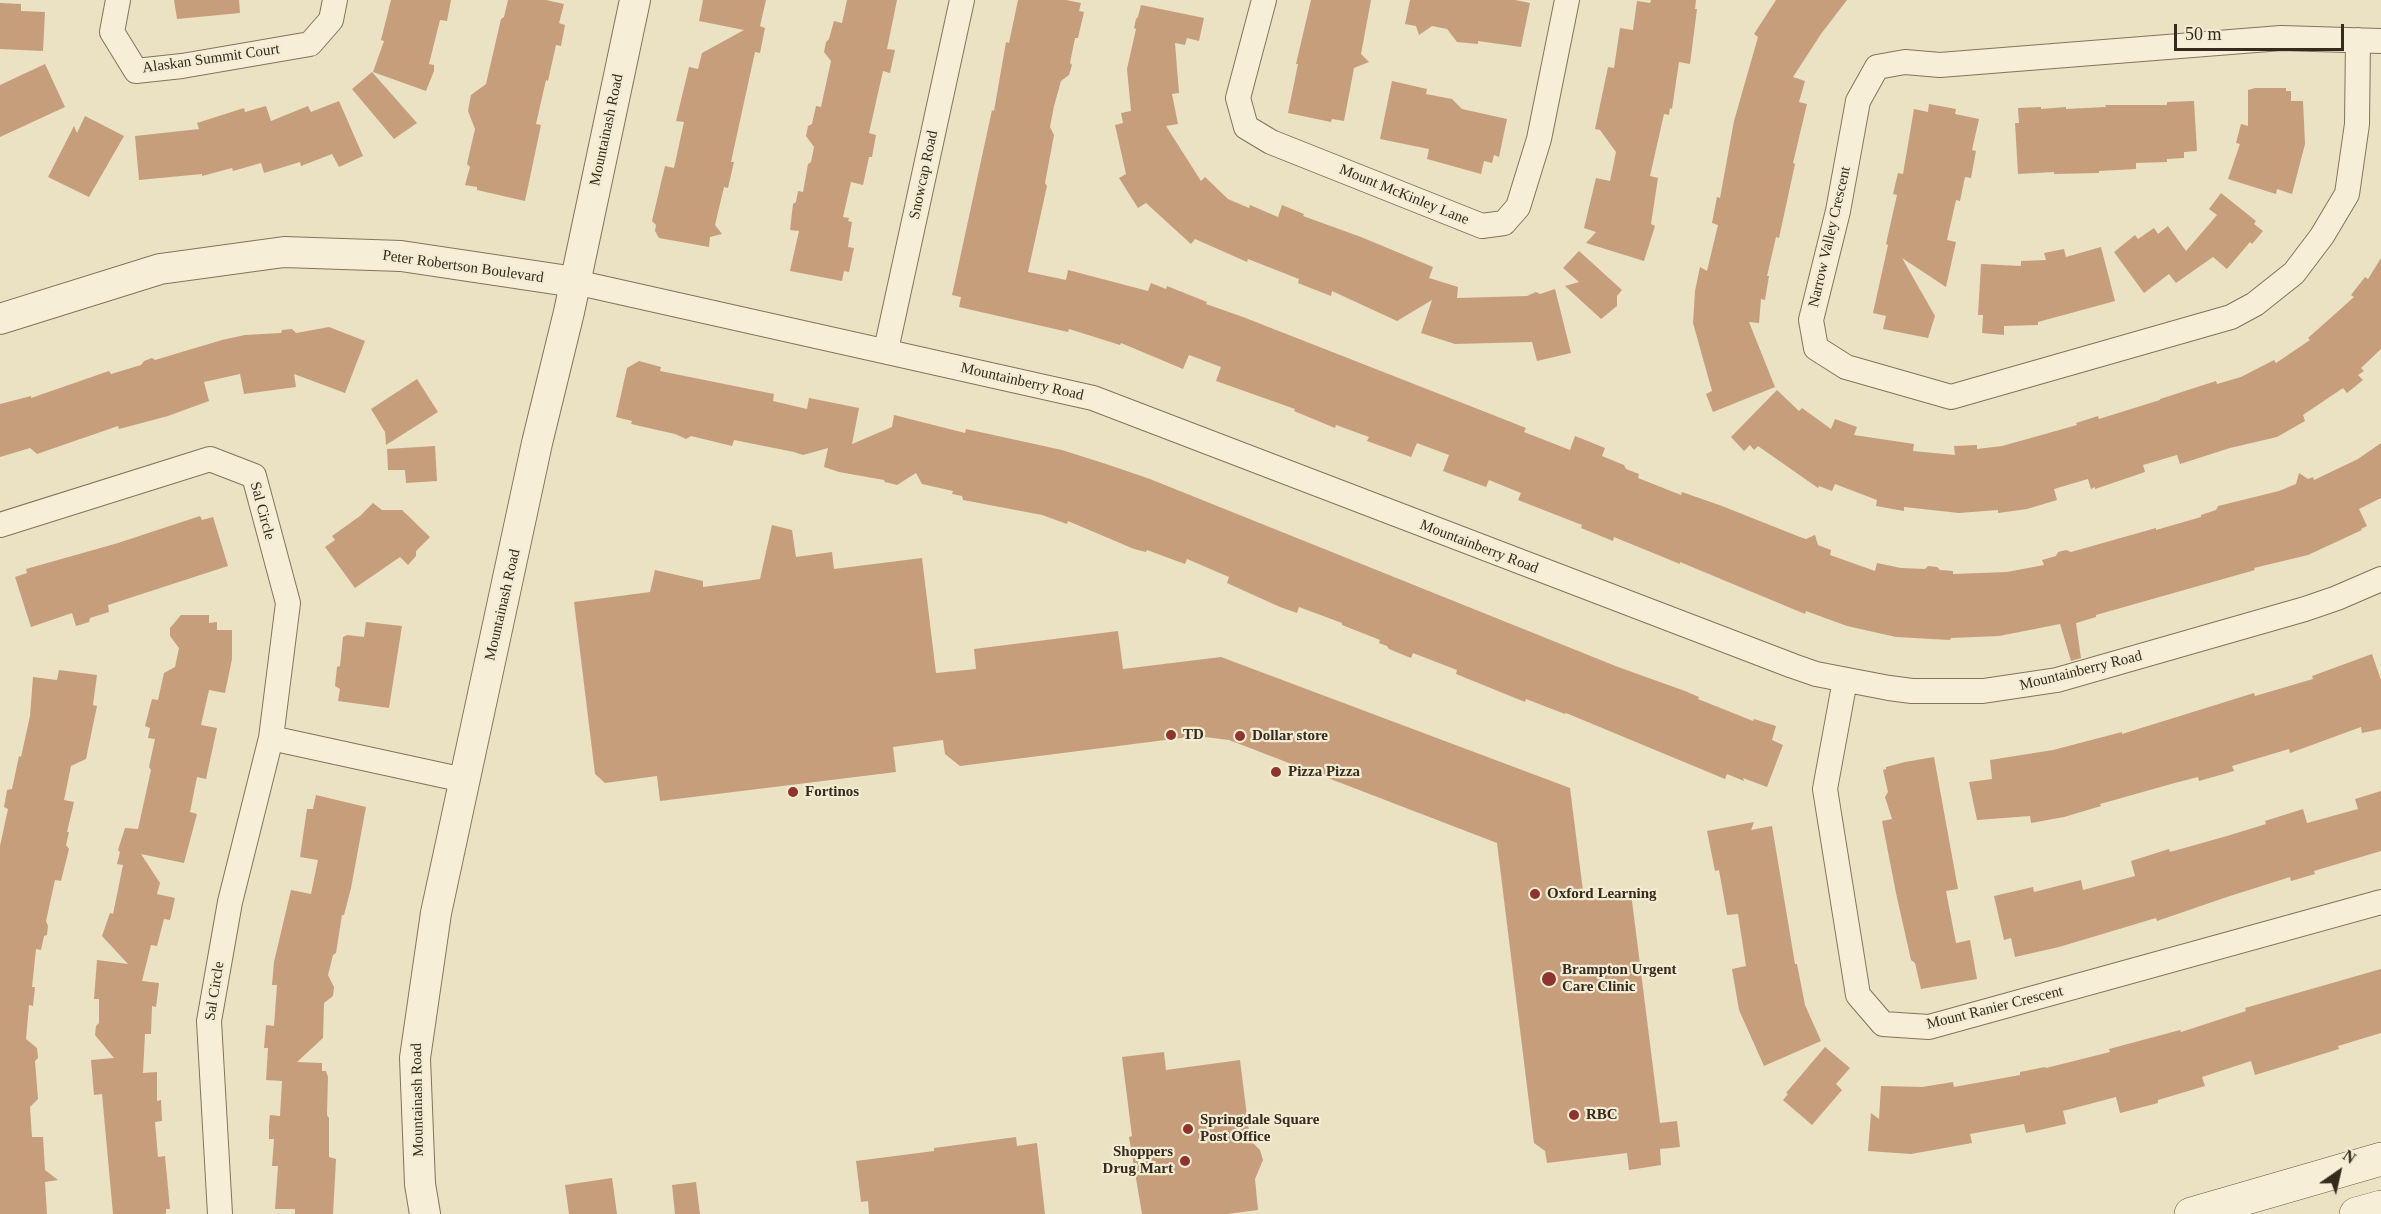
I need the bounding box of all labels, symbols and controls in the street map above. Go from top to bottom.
scale bar [2177,12,2346,50]
text: 50 m [2185,24,2222,44]
street label: Alaskan Summit Court [141,40,281,78]
street label: Mountainash Road [586,73,628,187]
street label: Snowcap Road [906,129,942,221]
street label: Mount McKinley Lane [1337,161,1471,229]
street label: Narrow Valley Crescent [1805,165,1855,309]
street label: Peter Robertson Boulevard [381,247,545,287]
street label: Mountainberry Road [959,359,1085,405]
street label: Sal Circle [246,480,278,542]
street label: Mountainberry Road [1417,516,1541,578]
street label: Mountainash Road [481,548,525,662]
street label: Mountainberry Road [2018,647,2144,695]
place label: TD [1183,726,1204,744]
place label: Dollar store [1252,727,1328,745]
marker: TD [1164,728,1178,742]
marker: Dollar store [1233,729,1247,743]
place label: Pizza Pizza [1288,763,1360,781]
marker: Pizza Pizza [1269,765,1283,779]
place label: Fortinos [805,783,859,801]
marker: Fortinos [786,785,800,799]
place label: Oxford Learning [1547,885,1657,903]
marker: Oxford Learning [1528,887,1542,901]
street label: Sal Circle [201,960,229,1022]
place label: Brampton Urgent Care Clinic [1562,961,1677,996]
marker: Brampton Urgent Care Clinic [1540,970,1558,988]
street label: Mount Ranier Crescent [1925,982,2065,1034]
street label: Mountainash Road [408,1043,428,1157]
place label: RBC [1586,1106,1618,1124]
marker: RBC [1567,1108,1581,1122]
place label: Springdale Square Post Office [1200,1111,1319,1146]
marker: Springdale Square Post Office [1181,1122,1195,1136]
north arrow [2309,1142,2369,1202]
place label: Shoppers Drug Mart [1103,1143,1173,1178]
text: N [2340,1146,2359,1167]
marker: Shoppers Drug Mart [1178,1154,1192,1168]

